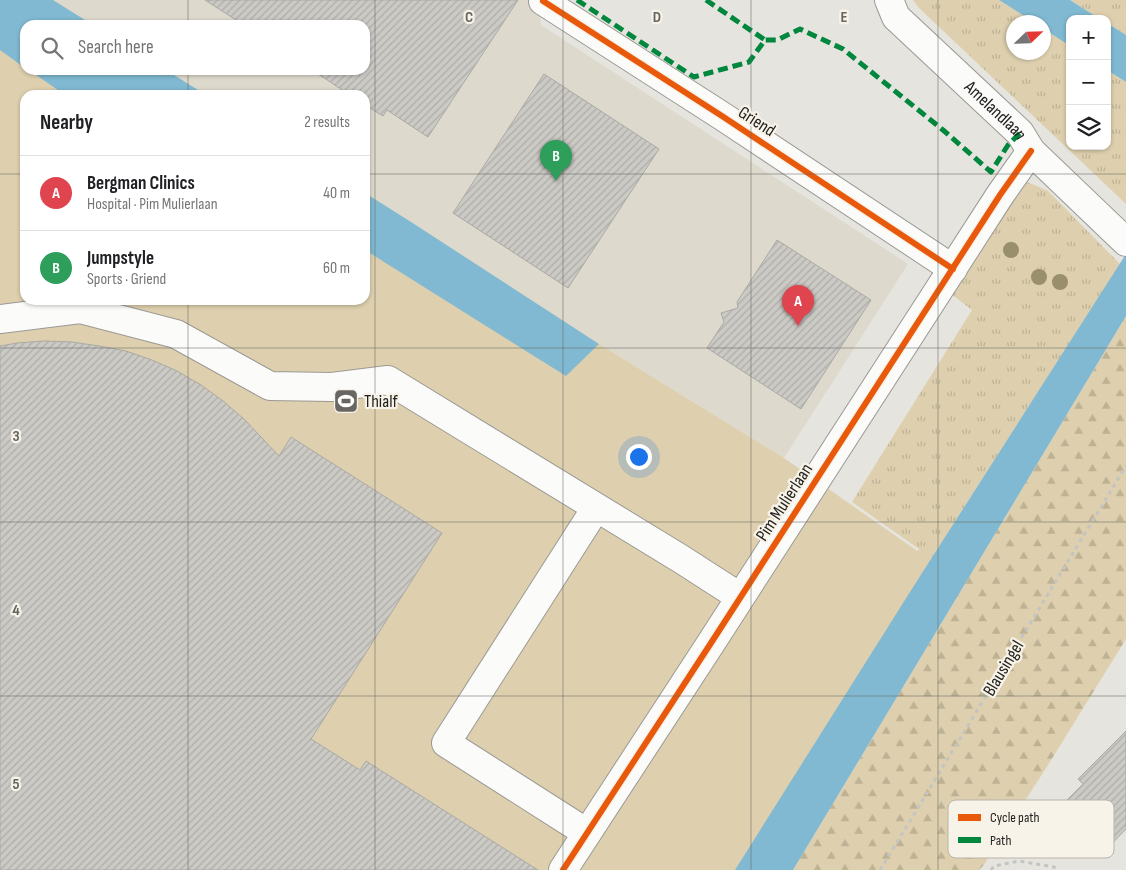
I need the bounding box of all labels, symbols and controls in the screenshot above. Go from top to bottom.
text: C [465,8,473,27]
text: D [653,8,661,27]
text: E [841,8,848,27]
north arrow [1006,15,1051,60]
map controls [1066,15,1111,150]
button: + [1066,15,1111,60]
search box [20,20,370,75]
icon: search [38,34,66,62]
text: Search here [78,36,154,59]
button: − [1066,60,1111,105]
street label: Amelandlaan [959,76,1031,143]
street label: Griend [734,102,779,141]
button: layers [1066,105,1111,150]
text: Nearby [40,110,93,135]
text: 2 results [304,113,350,132]
pin: B [540,140,572,181]
text: Bergman Clinics [87,172,195,195]
text: A [52,184,60,203]
text: 40 m [323,184,350,203]
text: Hospital · Pim Mulierlaan [87,195,218,214]
text: Jumpstyle [87,247,154,270]
text: B [52,259,60,278]
text: 60 m [323,259,350,278]
text: Sports · Griend [87,270,166,289]
pin: A [782,285,814,326]
sports icon: Thialf [333,388,359,414]
place label: Thialf [364,391,398,412]
text: 3 [12,427,20,446]
your location [626,444,652,470]
street label: Pim Mulierlaan [752,460,817,545]
text: 4 [12,601,20,620]
street label: Blausingel [979,637,1028,700]
text: 5 [12,775,20,794]
legend [948,800,1114,858]
text: Cycle path [990,809,1040,826]
text: Path [990,832,1011,849]

